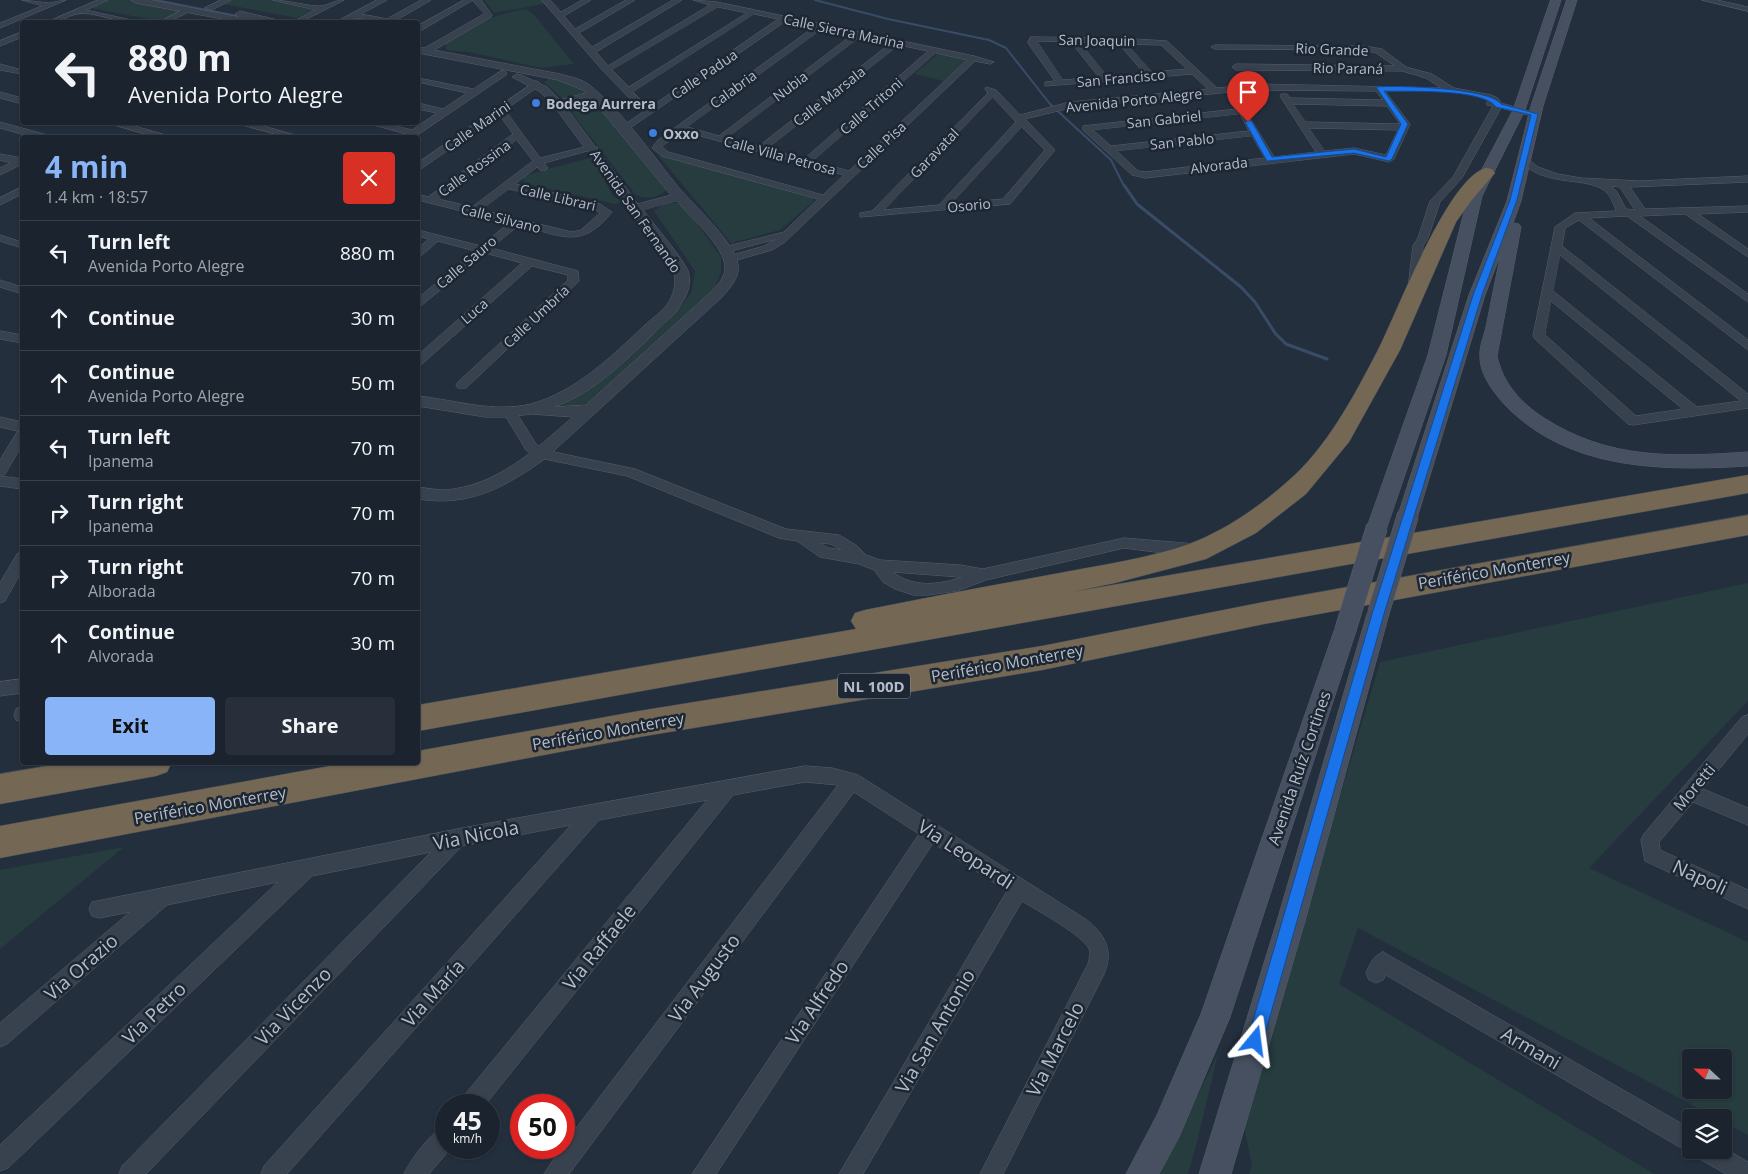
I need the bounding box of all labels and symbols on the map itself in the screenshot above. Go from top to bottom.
street label: Calle Sierra Marina [782,9,906,53]
street label: San Joaquin [1058,30,1136,50]
street label: Rio Grande [1295,38,1369,60]
street label: Calle Padua [667,45,741,103]
street label: Rio Paraná [1313,58,1383,78]
street label: Calle Marsala [789,62,869,130]
street label: San Francisco [1076,65,1166,91]
street label: Calabria [706,66,760,112]
street label: Nubia [769,67,811,105]
pin [1227,71,1269,122]
street label: Calle Tritoni [835,73,907,139]
street label: Avenida Porto Alegre [1065,83,1203,117]
place label: Bodega Aurrera [546,94,656,113]
street label: Calle Marini [440,96,514,156]
marker: Bodega Aurrera [530,97,542,109]
street label: San Gabriel [1126,106,1202,132]
street label: Calle Pisa [852,117,910,173]
place label: Oxxo [663,124,699,143]
street label: Garavatal [905,124,963,182]
marker: Oxxo [647,127,659,139]
street label: San Pablo [1149,128,1215,154]
street label: Calle Villa Petrosa [722,131,838,179]
street label: Calle Rossina [434,135,514,201]
street label: Avenida San Fernando [586,146,686,276]
street label: Alvorada [1189,152,1249,178]
street label: Calle Librari [518,179,598,215]
street label: Osorio [946,194,992,216]
street label: Calle Silvano [459,199,543,237]
street label: Calle Sauro [432,231,500,293]
street label: Calle Umbría [499,280,573,352]
street label: Luca [456,294,492,328]
street label: Periférico Monterrey [1416,546,1573,594]
street label: Periférico Monterrey [929,639,1086,687]
road number: NL 100D [838,674,910,698]
street label: Avenida Ruíz Cortines [1262,688,1336,848]
street label: Periférico Monterrey [530,707,687,755]
street label: Moretti [1668,759,1720,815]
street label: Periférico Monterrey [132,781,289,829]
street label: Via Leopardi [913,813,1019,895]
street label: Via Nicola [431,814,521,856]
street label: Napoli [1668,853,1732,901]
street label: Via Raffaele [556,899,642,995]
street label: Via Orazio [39,928,123,1006]
street label: Via Augusto [662,928,746,1028]
street label: Via María [396,954,470,1032]
street label: Via Alfredo [779,955,855,1049]
street label: Via Vicenzo [249,961,337,1051]
street label: Via San Antonio [889,964,981,1098]
street label: Via Petro [116,976,192,1050]
street label: Via Marcelo [1020,997,1090,1101]
position arrow [1228,1014,1280,1066]
street label: Armani [1497,1021,1565,1075]
north arrow [1682,1049,1732,1099]
speed limit sign: 50 [510,1094,575,1159]

